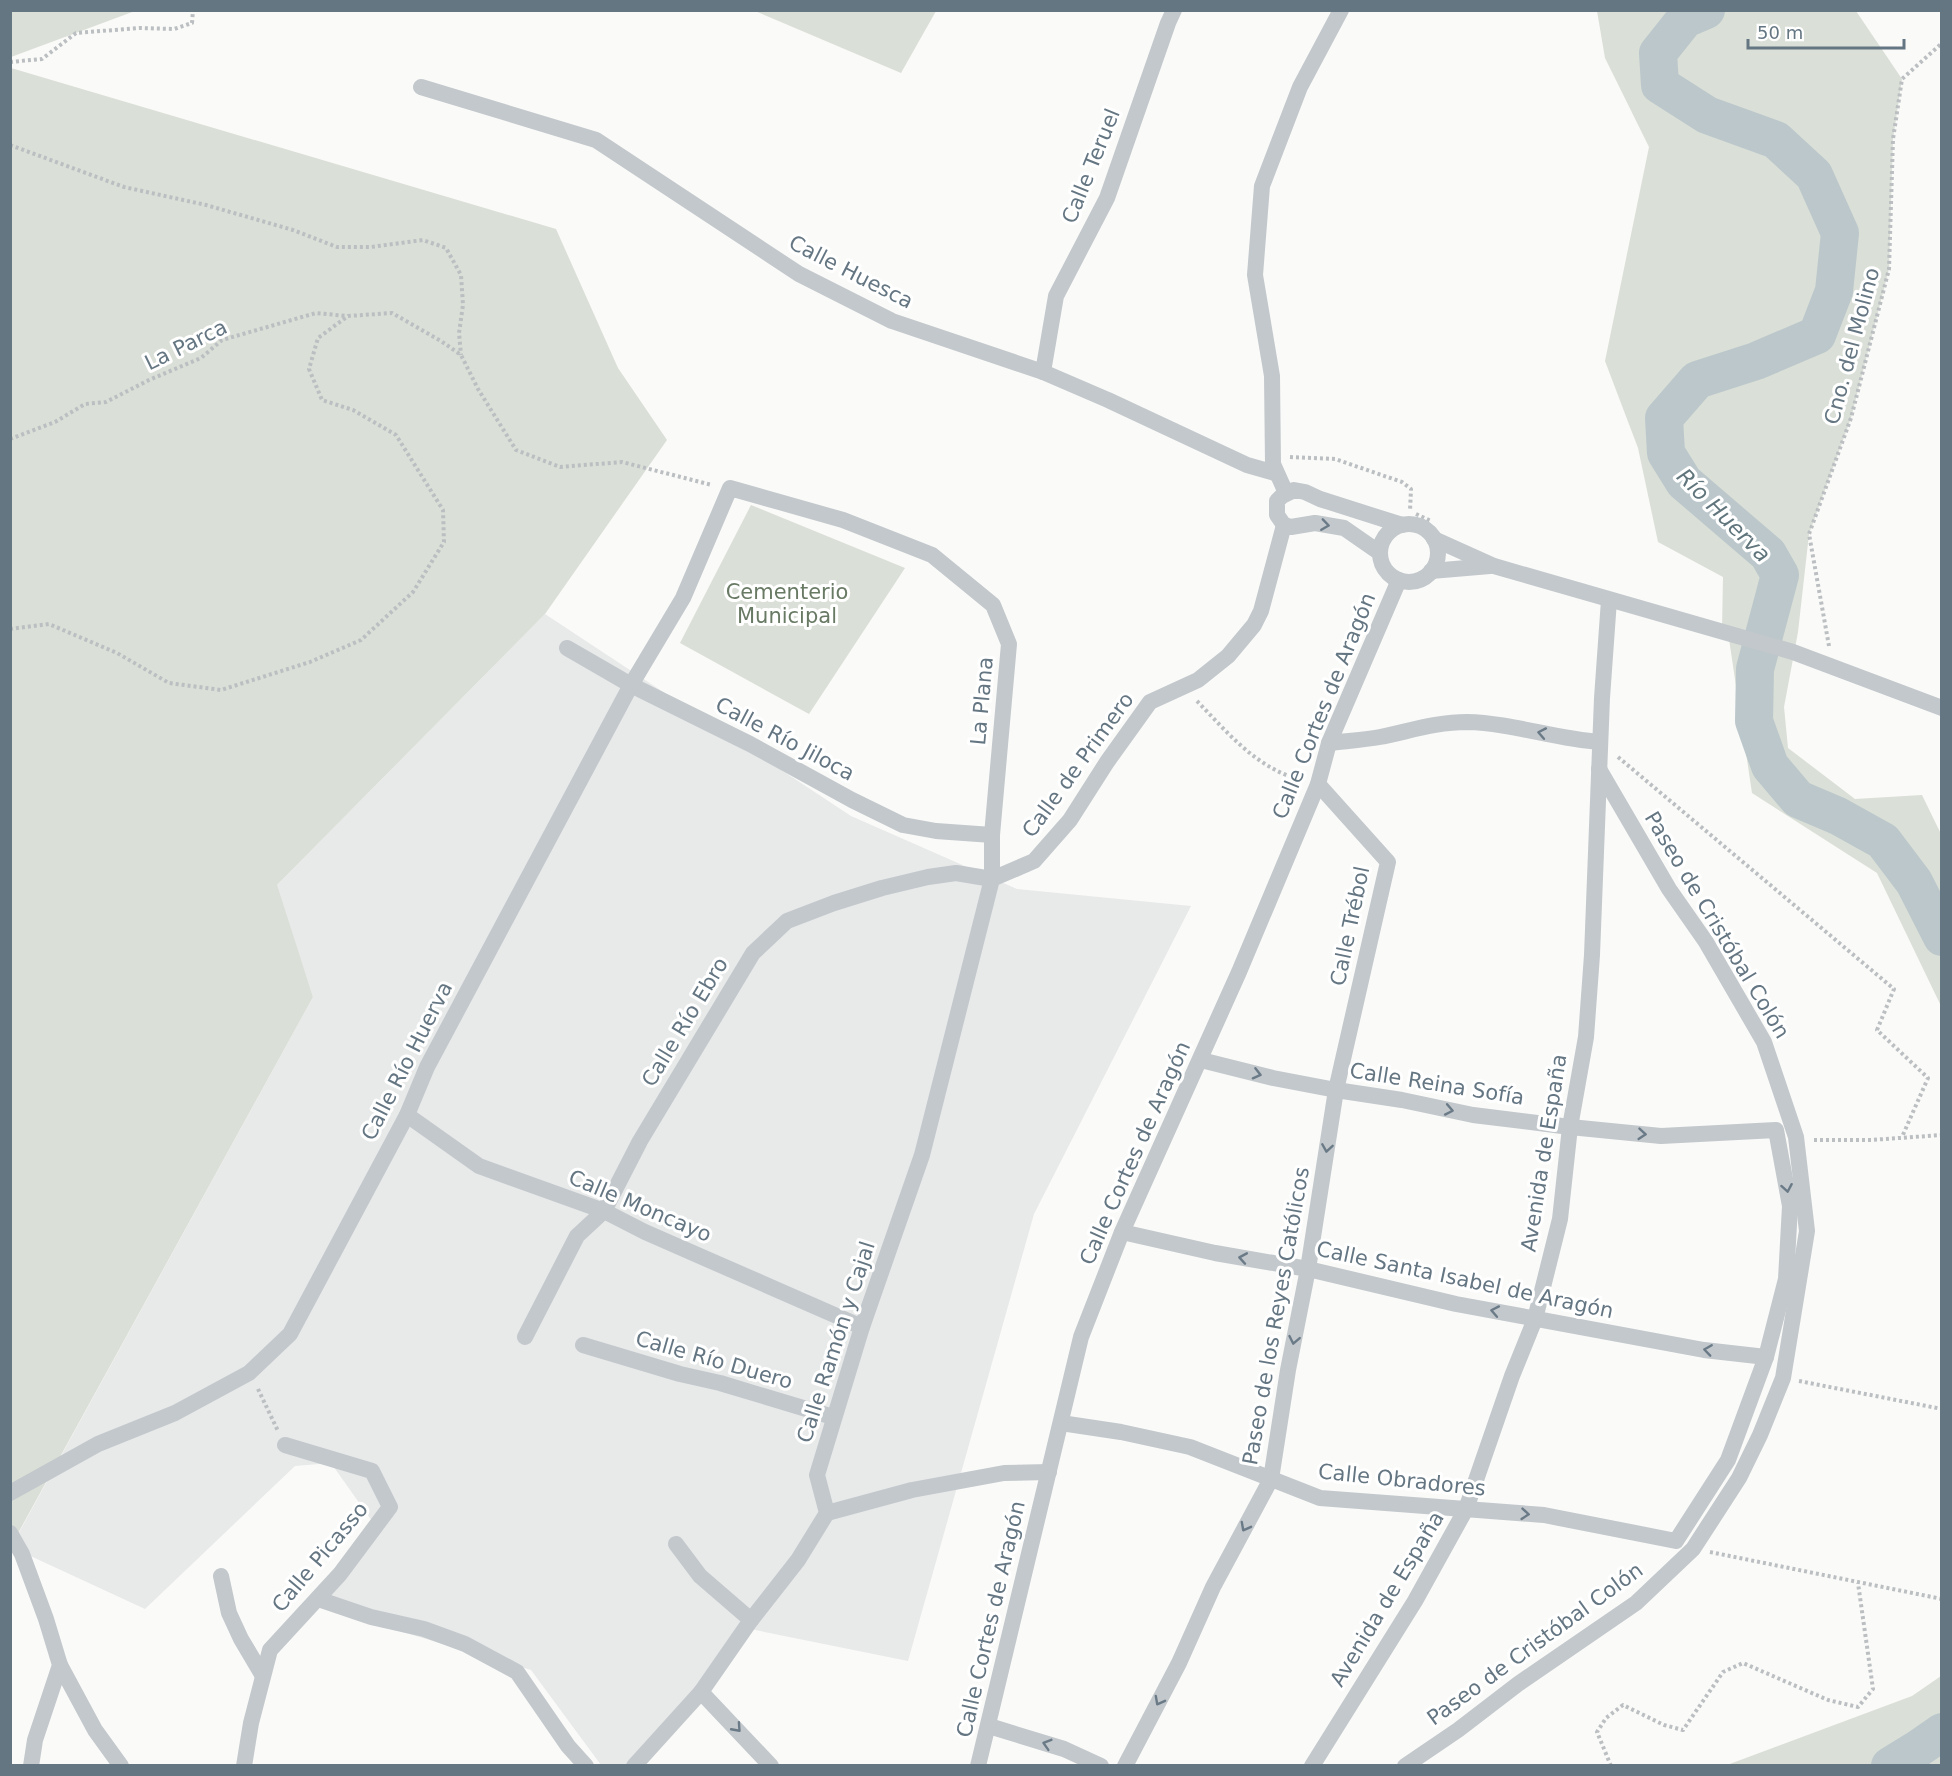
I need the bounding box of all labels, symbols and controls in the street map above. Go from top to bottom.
scale bar [1748,12,1904,50]
text: 50 m [1757,22,1803,43]
street label: Calle Teruel [1057,105,1125,227]
street label: Calle Huesca [785,230,917,314]
street label: Cno. del Molino [1820,265,1884,427]
street label: La Parca [141,315,231,375]
water label: Río Huerva [1672,464,1775,567]
one-way arrow [1320,518,1330,530]
park label: Cementerio Municipal [726,580,848,628]
street label: Calle Cortes de Aragón [1268,589,1380,823]
street label: La Plana [966,656,998,746]
street label: Calle de Primero [1017,688,1139,842]
street label: Calle Río Jiloca [711,692,859,786]
one-way arrow [1538,727,1548,740]
street label: Paseo de Cristóbal Colón [1640,807,1794,1043]
street label: Calle Trébol [1326,864,1374,988]
street label: Calle Río Ebro [637,953,733,1091]
street label: Calle Río Huerva [357,978,457,1144]
street label: Calle Cortes de Aragón [1075,1038,1195,1268]
street label: Avenida de España [1517,1052,1571,1254]
street label: Calle Reina Sofía [1348,1058,1526,1110]
one-way arrow [1252,1067,1262,1080]
one-way arrow [1444,1103,1454,1116]
one-way arrow [1638,1127,1647,1140]
one-way arrow [1321,1144,1333,1153]
street label: Calle Moncayo [565,1165,715,1247]
street label: Paseo de los Reyes Católicos [1238,1165,1314,1467]
one-way arrow [1780,1182,1793,1192]
street label: Calle Santa Isabel de Aragón [1314,1237,1616,1323]
street label: Calle Ramón y Cajal [792,1238,880,1446]
one-way arrow [1238,1252,1248,1265]
one-way arrow [1491,1306,1500,1318]
street label: Calle Río Duero [633,1326,795,1394]
one-way arrow [1288,1335,1301,1345]
one-way arrow [1703,1344,1712,1357]
street label: Calle Obradores [1317,1459,1487,1501]
street label: Calle Picasso [267,1497,373,1617]
street label: Calle Cortes de Aragón [952,1498,1030,1740]
street label: Avenida de España [1325,1507,1449,1691]
one-way arrow [1520,1507,1529,1520]
one-way arrow [1241,1521,1252,1531]
street label: Paseo de Cristóbal Colón [1423,1558,1647,1730]
one-way arrow [1154,1695,1166,1706]
one-way arrow [730,1721,741,1732]
one-way arrow [1042,1739,1053,1751]

